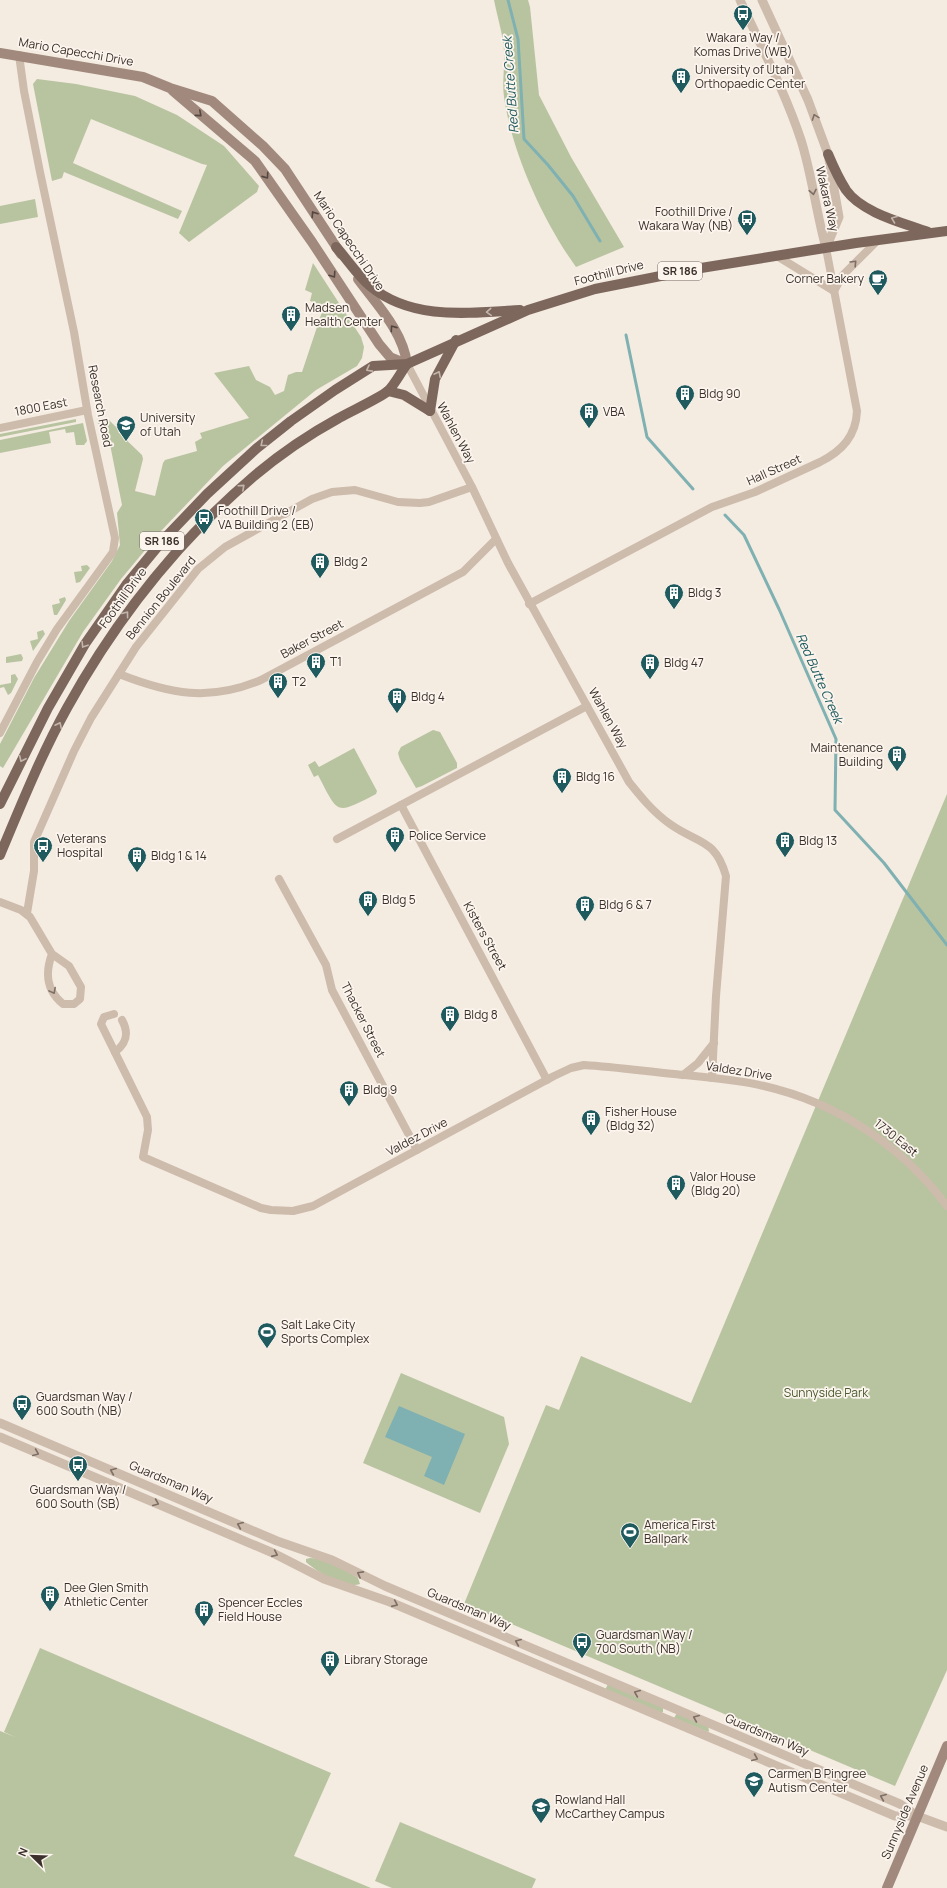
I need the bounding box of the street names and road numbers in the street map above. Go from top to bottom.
street label: Mario Capecchi Drive [17,33,135,70]
street label: Wakara Way [812,165,843,234]
street label: Mario Capecchi Drive [310,188,389,294]
street label: Foothill Drive [572,256,645,289]
road number: SR 186 [658,262,702,280]
street label: Research Road [84,363,117,448]
street label: 1800 East [13,393,69,420]
street label: Wahlen Way [433,399,480,467]
street label: Hall Street [744,450,804,489]
road number: SR 186 [140,532,184,550]
street label: Bennion Boulevard [122,552,200,643]
street label: Foothill Drive [95,564,150,631]
street label: Baker Street [277,615,346,662]
street label: Wahlen Way [585,684,632,752]
street label: Kisters Street [460,898,511,973]
street label: Thacker Street [337,979,390,1061]
street label: Valdez Drive [705,1057,774,1084]
street label: Valdez Drive [383,1113,450,1160]
street label: 1730 East [871,1115,922,1161]
street label: Guardsman Way [127,1456,216,1507]
street label: Guardsman Way [425,1583,514,1634]
street label: Guardsman Way [723,1709,812,1760]
street label: Sunnyside Avenue [877,1762,932,1862]

